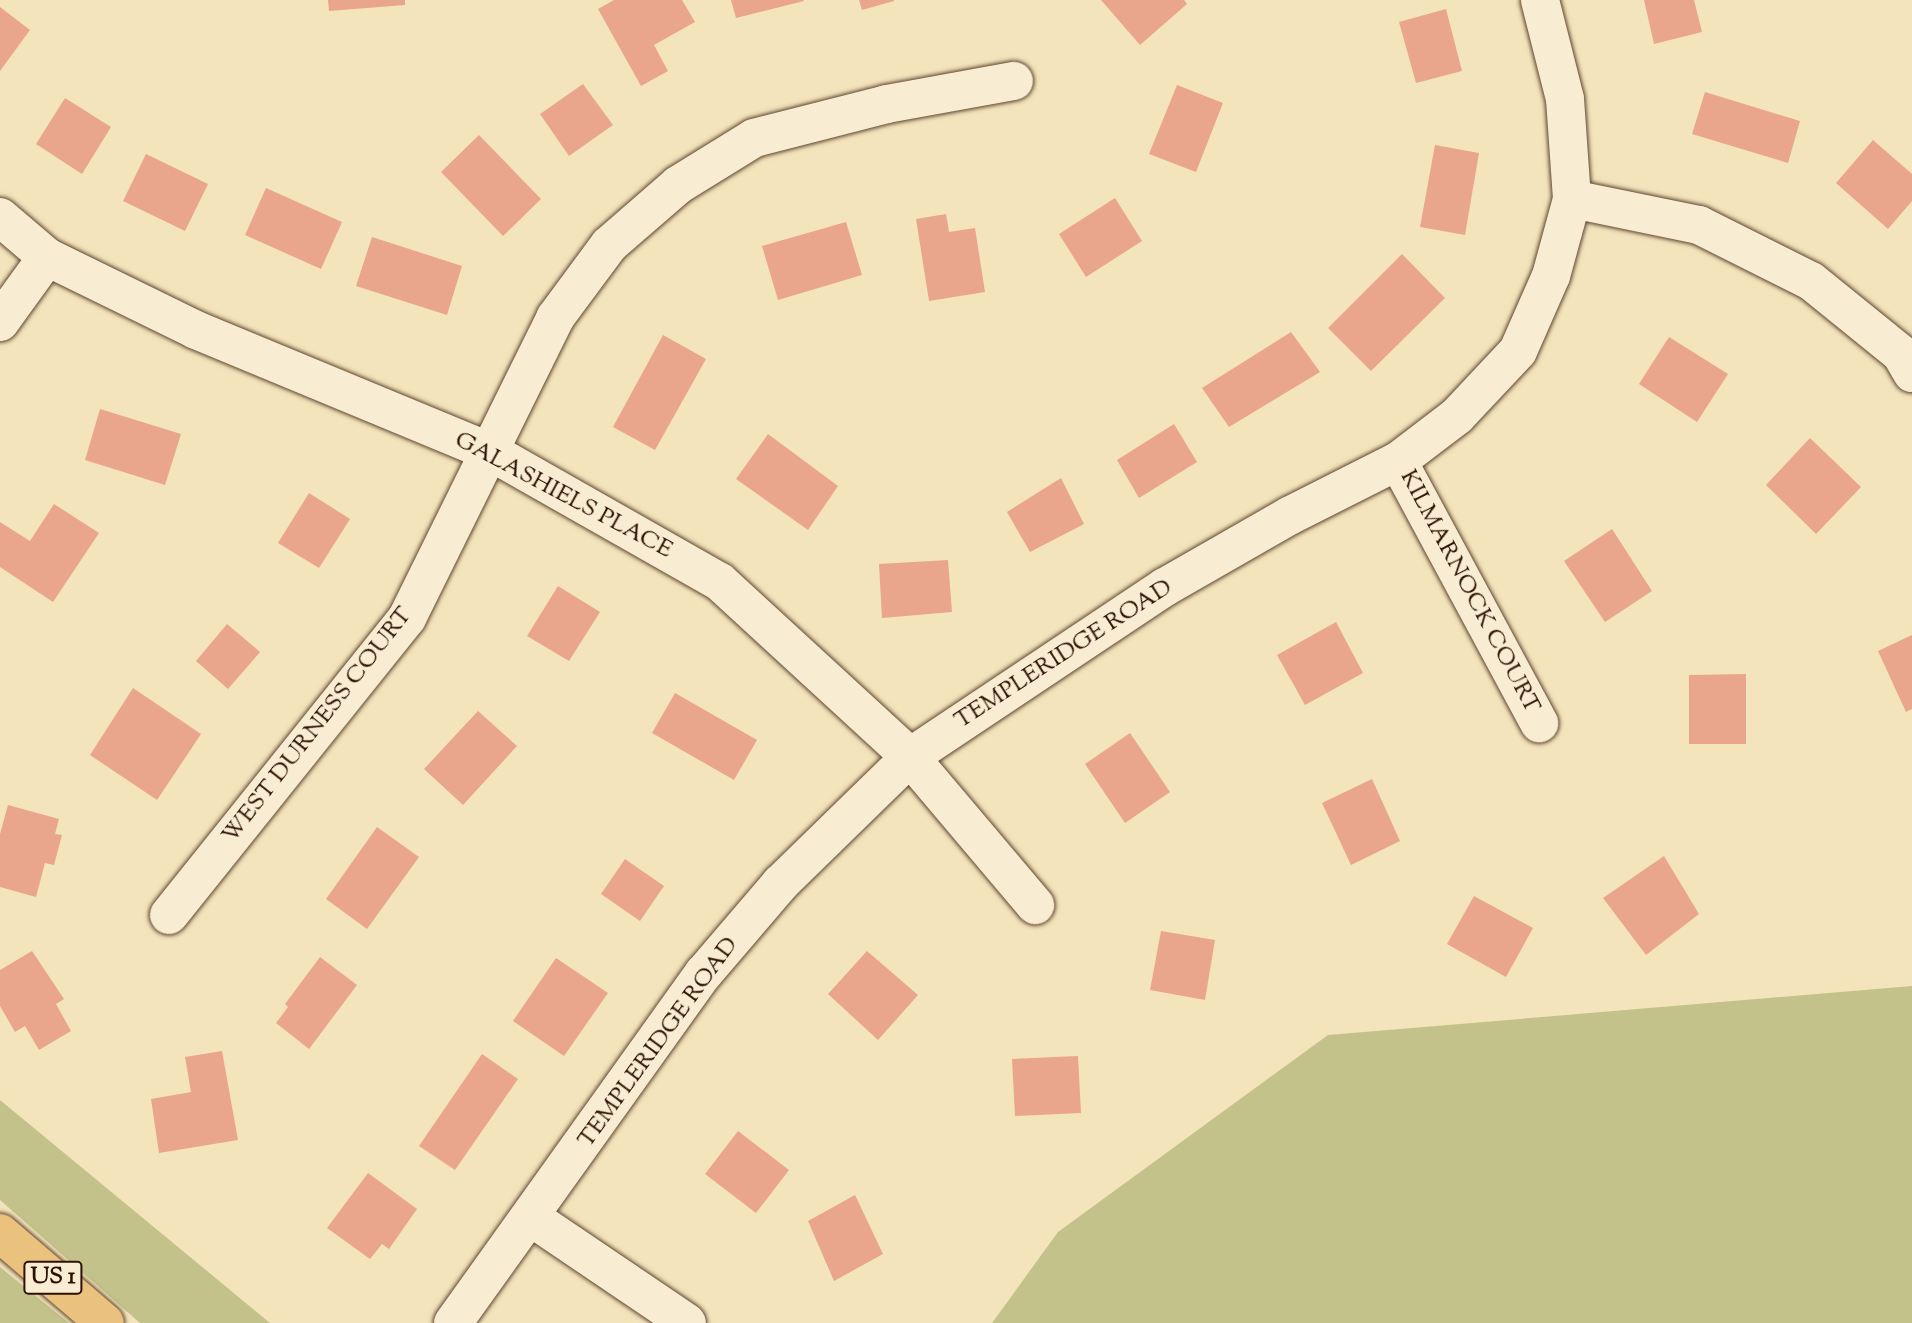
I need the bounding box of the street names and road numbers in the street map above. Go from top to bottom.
street label: GALASHIELS PLACE [449,426,677,566]
street label: KILMARNOCK COURT [1393,465,1545,719]
street label: TEMPLERIDGE ROAD [950,574,1178,736]
street label: WEST DURNESS COURT [217,602,419,850]
street label: TEMPLERIDGE ROAD [573,932,745,1154]
road number: US 1 [23,1259,83,1298]

